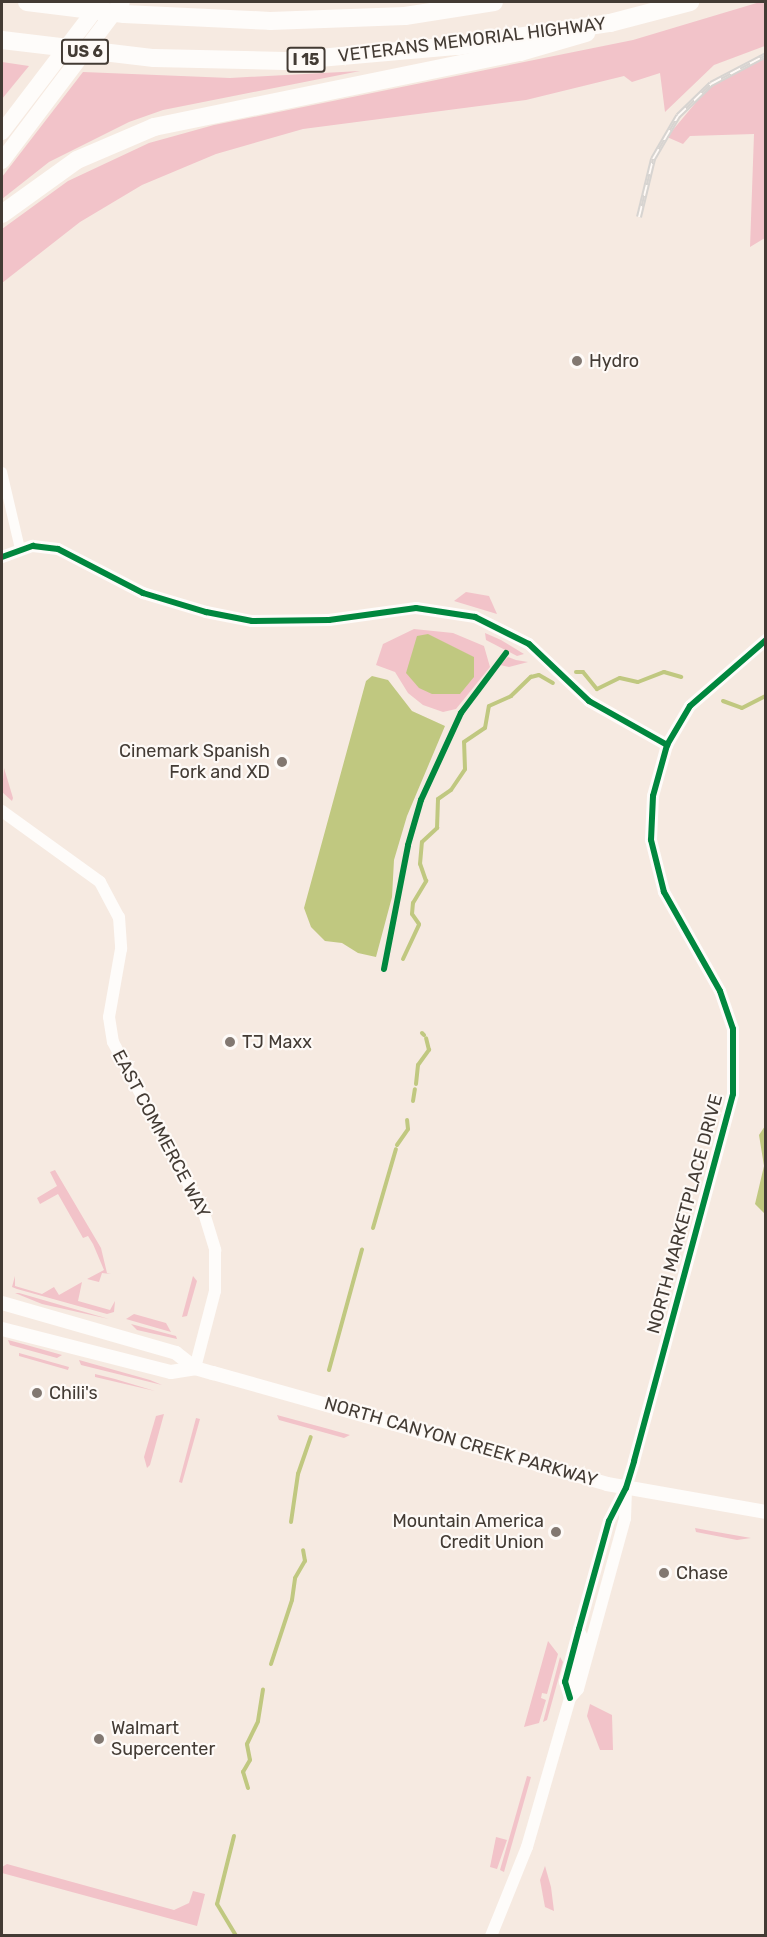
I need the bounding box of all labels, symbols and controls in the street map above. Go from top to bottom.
street label: VETERANS MEMORIAL HIGHWAY [337,13,607,67]
road number: US 6 [60,39,110,65]
road number: I 15 [286,47,326,73]
place label: Hydro [589,350,639,372]
marker: Hydro [570,354,584,368]
place label: Cinemark Spanish Fork and XD [119,741,270,783]
marker: Cinemark Spanish Fork and XD [275,755,289,769]
place label: TJ Maxx [242,1031,312,1053]
marker: TJ Maxx [223,1035,237,1049]
street label: EAST COMMERCE WAY [107,1046,215,1222]
street label: NORTH MARKETPLACE DRIVE [643,1092,727,1336]
place label: Chili's [49,1382,98,1404]
marker: Chili's [30,1386,44,1400]
street label: NORTH CANYON CREEK PARKWAY [322,1393,600,1491]
place label: Mountain America Credit Union [392,1511,544,1553]
marker: Mountain America Credit Union [549,1525,563,1539]
place label: Chase [676,1562,728,1584]
marker: Chase [657,1566,671,1580]
place label: Walmart Supercenter [111,1718,215,1760]
marker: Walmart Supercenter [92,1732,106,1746]

